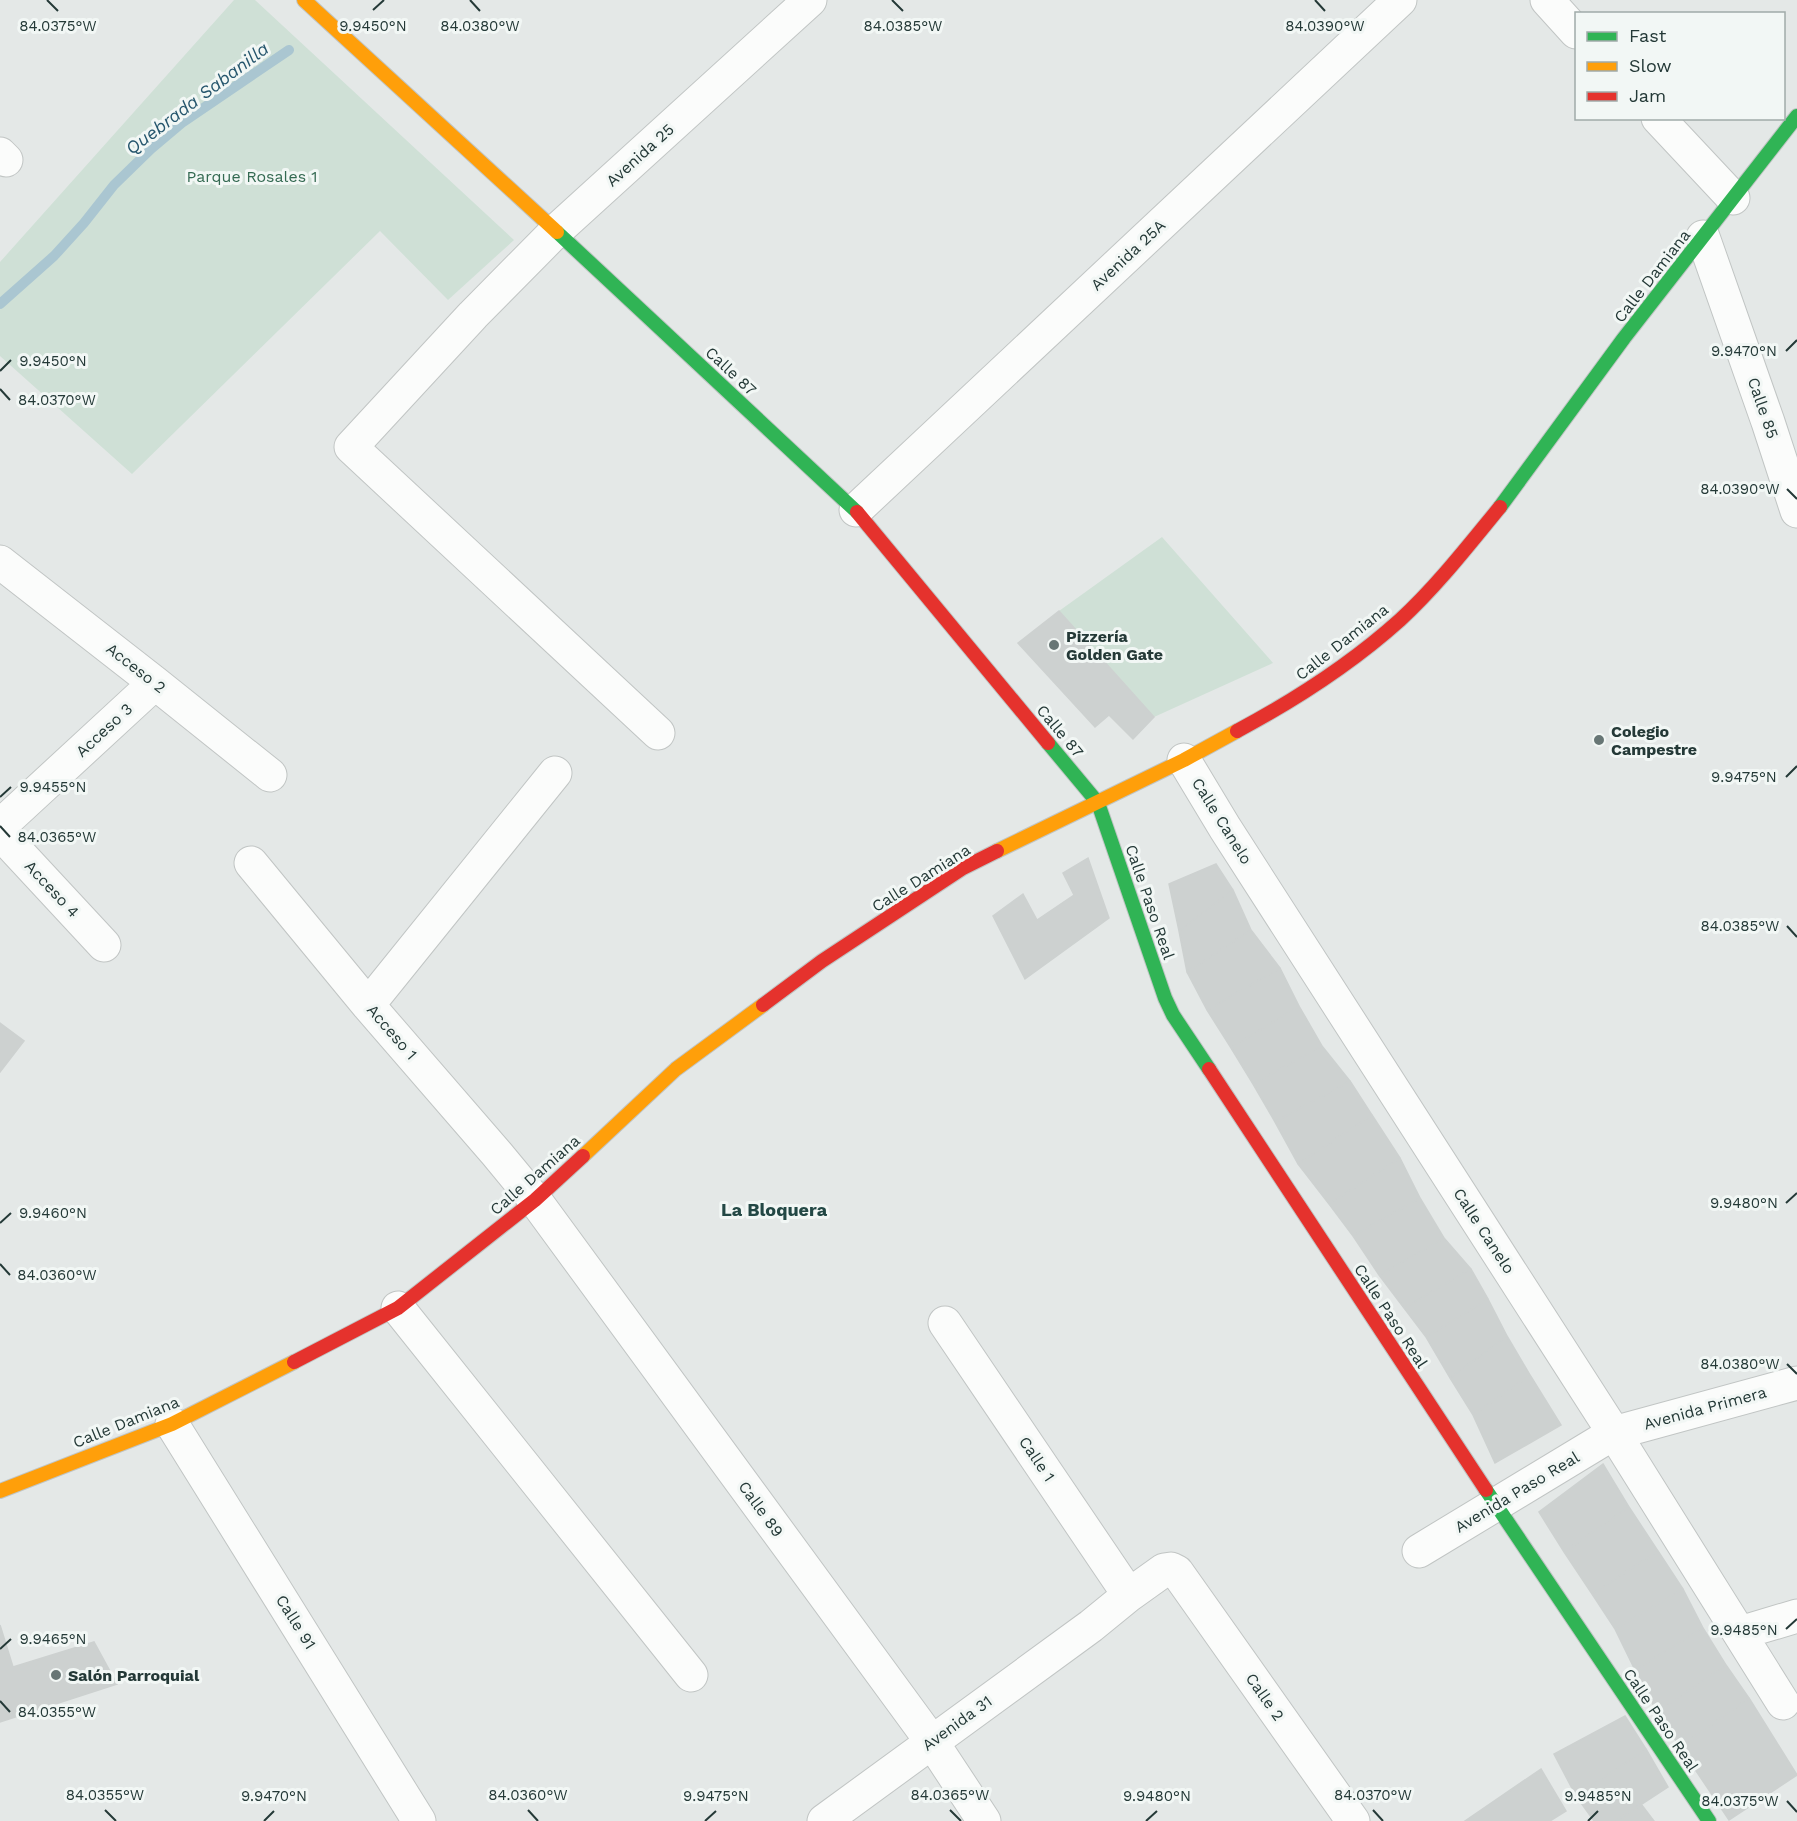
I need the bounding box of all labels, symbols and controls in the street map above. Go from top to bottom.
legend [1575,12,1785,120]
text: 84.0375°W [19,17,97,35]
text: 9.9450°N [339,17,407,35]
text: 84.0380°W [440,17,520,35]
text: 84.0385°W [864,17,942,35]
text: 84.0390°W [1285,17,1365,35]
text: Fast [1629,25,1667,46]
water label: Quebrada Sabanilla [121,37,273,159]
text: Slow [1629,55,1672,76]
text: Jam [1629,85,1666,106]
street label: Avenida 25 [602,120,678,190]
park label: Parque Rosales 1 [186,167,318,186]
street label: Avenida 25A [1087,215,1170,294]
street label: Calle Damiana [1610,226,1694,326]
text: 9.9470°N [1711,342,1777,360]
street label: Calle 87 [702,343,760,399]
text: 9.9450°N [19,352,87,370]
street label: Calle 85 [1744,375,1782,441]
text: 84.0370°W [18,391,96,409]
text: 84.0390°W [1700,480,1780,498]
street label: Calle Damiana [1292,600,1392,684]
place label: Pizzería Golden Gate [1066,627,1163,664]
marker: Pizzería Golden Gate [1047,638,1061,652]
street label: Acceso 2 [102,639,170,697]
street label: Acceso 3 [72,699,136,761]
street label: Calle 87 [1033,701,1087,761]
place label: Colegio Campestre [1611,722,1697,759]
marker: Colegio Campestre [1592,733,1606,747]
text: 9.9475°N [1711,768,1777,786]
street label: Calle Canelo [1188,774,1256,868]
text: 9.9455°N [20,778,86,796]
text: 84.0365°W [18,828,96,846]
street label: Calle Damiana [868,840,974,916]
street label: Calle Paso Real [1121,842,1179,962]
street label: Acceso 4 [21,857,83,922]
text: 84.0385°W [1701,917,1779,935]
street label: Acceso 1 [363,1000,421,1064]
street label: Calle Damiana [486,1131,584,1219]
street label: Calle Canelo [1449,1185,1519,1277]
text: 9.9480°N [1710,1194,1778,1212]
district label: La Bloquera [721,1199,828,1220]
text: 9.9460°N [19,1204,87,1222]
street label: Calle Paso Real [1350,1260,1432,1372]
text: 84.0360°W [17,1266,97,1284]
text: 84.0380°W [1700,1355,1780,1373]
street label: Avenida Primera [1642,1382,1768,1434]
street label: Calle Damiana [70,1392,182,1452]
street label: Calle 1 [1015,1433,1059,1485]
street label: Avenida Paso Real [1451,1447,1583,1537]
street label: Calle 89 [734,1477,788,1541]
street label: Calle 91 [272,1591,320,1653]
text: 9.9485°N [1710,1621,1778,1639]
text: 9.9465°N [19,1630,87,1648]
street label: Calle Paso Real [1619,1665,1703,1775]
place label: Salón Parroquial [68,1666,200,1685]
marker: Salón Parroquial [49,1668,63,1682]
street label: Calle 2 [1242,1669,1288,1725]
street label: Avenida 31 [918,1691,996,1755]
text: 84.0355°W [18,1703,96,1721]
text: 84.0355°W [66,1786,144,1804]
text: 84.0360°W [488,1786,568,1804]
text: 84.0365°W [911,1786,989,1804]
text: 84.0370°W [1334,1786,1412,1804]
text: 9.9470°N [241,1787,307,1805]
text: 9.9475°N [683,1787,749,1805]
text: 9.9480°N [1123,1787,1191,1805]
text: 9.9485°N [1564,1787,1632,1805]
text: 84.0375°W [1701,1792,1779,1810]

